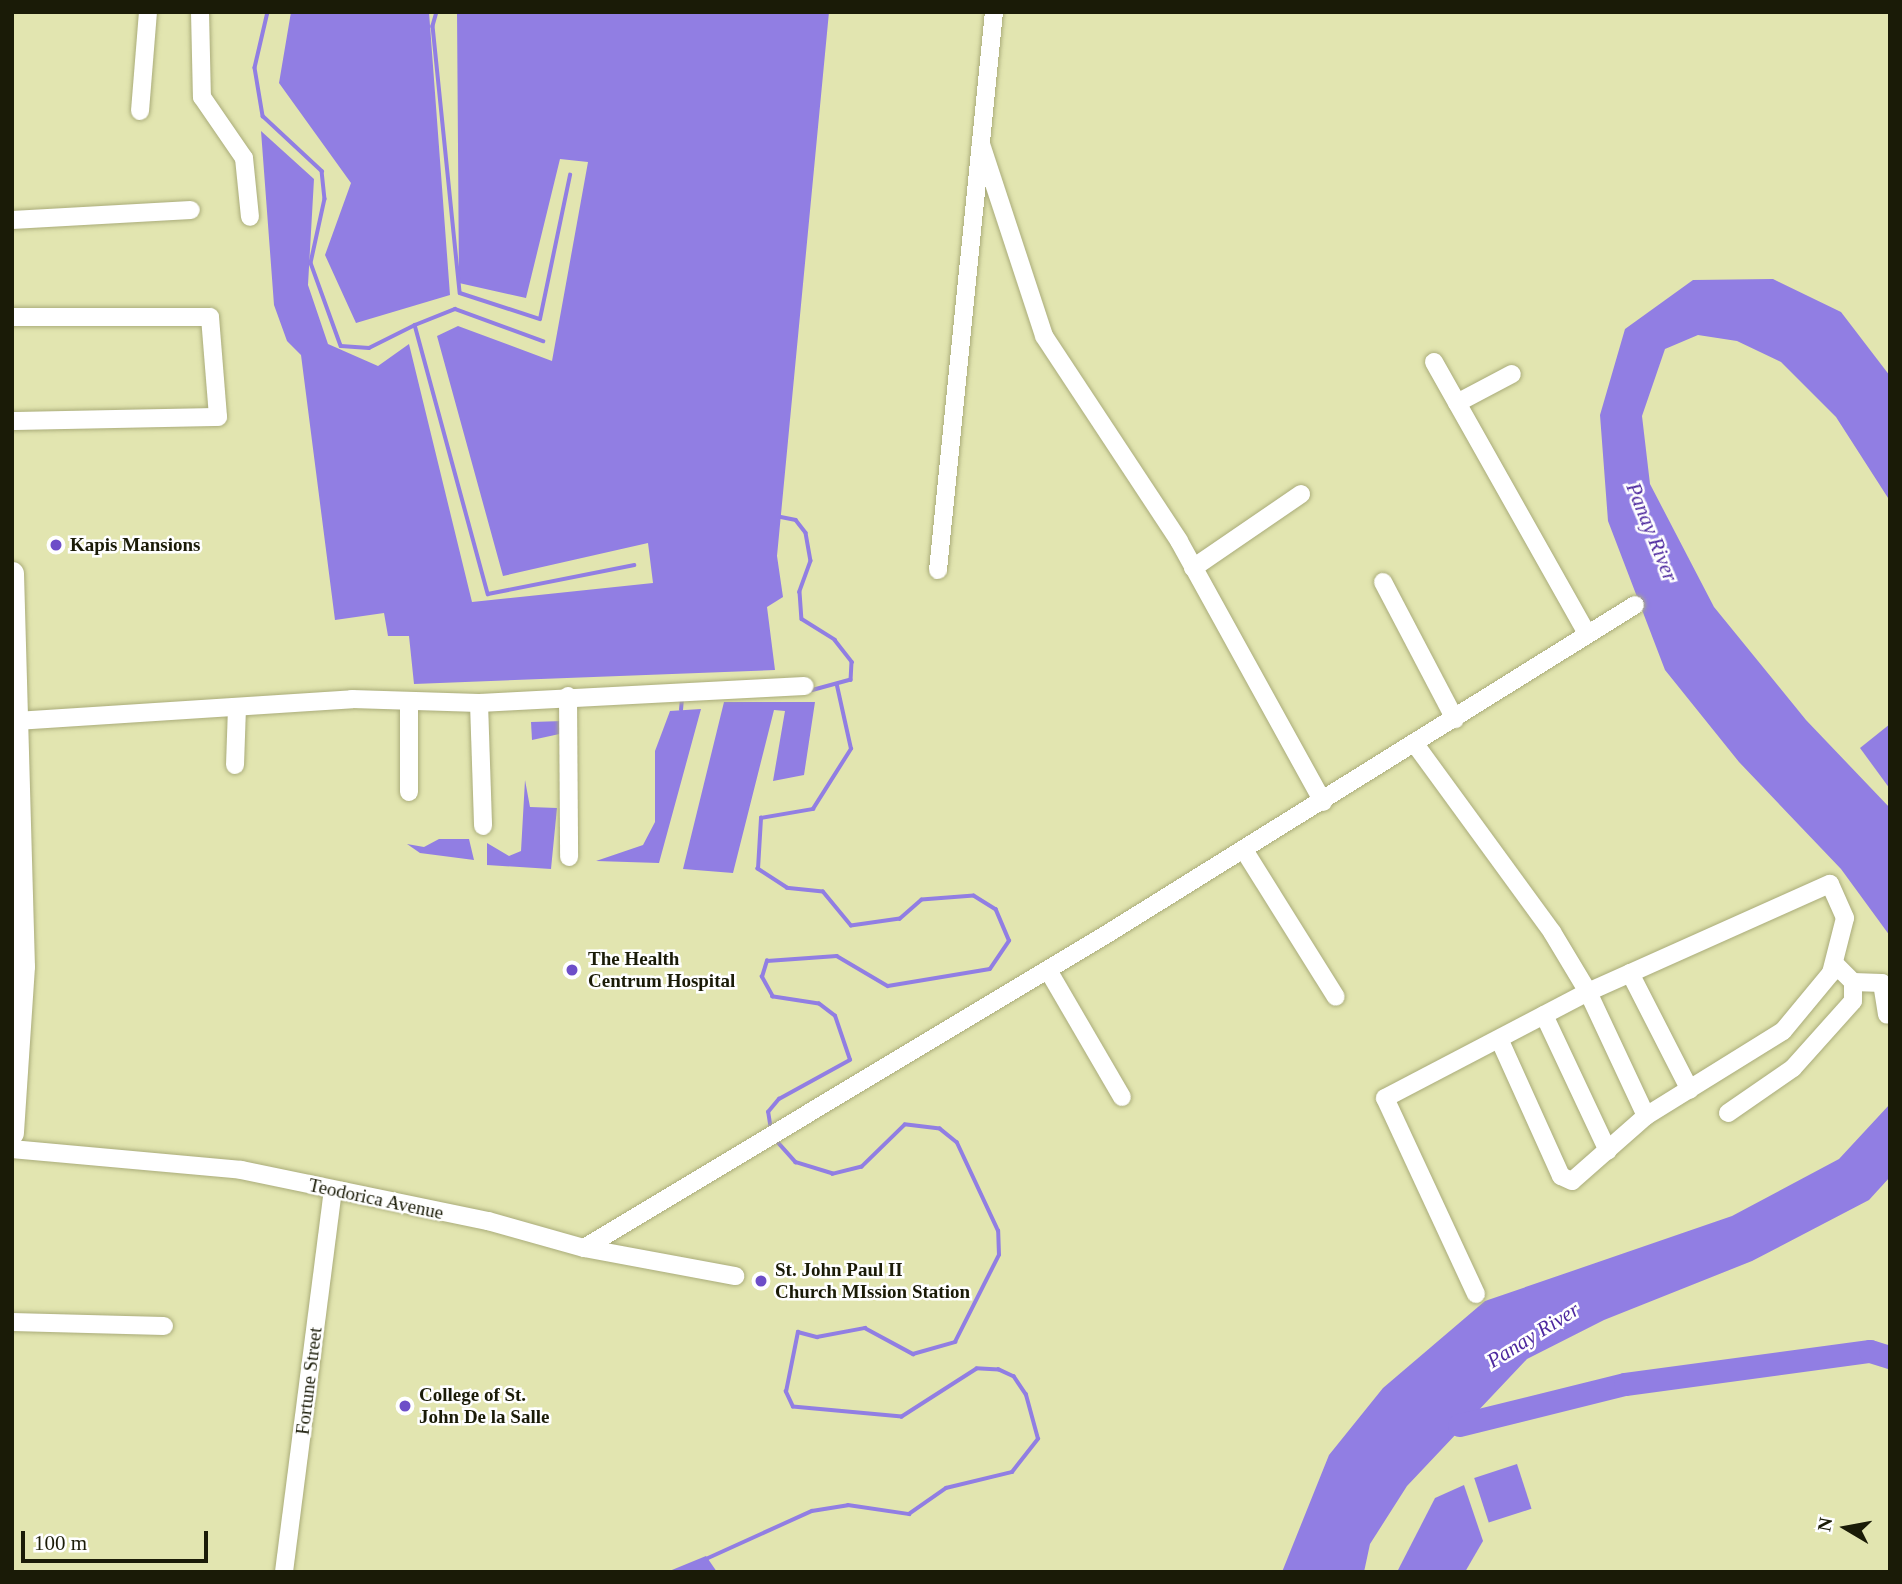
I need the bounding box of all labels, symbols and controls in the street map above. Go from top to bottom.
water label: Panay River [1621,479,1683,585]
place label: Kapis Mansions [70,534,200,556]
marker: Kapis Mansions [48,537,64,553]
place label: The Health Centrum Hospital [588,948,735,992]
marker: The Health Centrum Hospital [562,960,582,980]
street label: Teodorica Avenue [306,1173,446,1225]
place label: St. John Paul II Church MIssion Station [775,1259,970,1303]
marker: St. John Paul II Church MIssion Station [753,1273,769,1289]
water label: Panay River [1482,1297,1584,1373]
street label: Fortune Street [291,1326,327,1436]
place label: College of St. John De la Salle [419,1384,549,1428]
marker: College of St. John De la Salle [397,1398,413,1414]
north arrow [1811,1493,1881,1563]
text: N [1813,1516,1836,1533]
scale bar [24,1518,212,1562]
text: 100 m [34,1531,87,1555]

